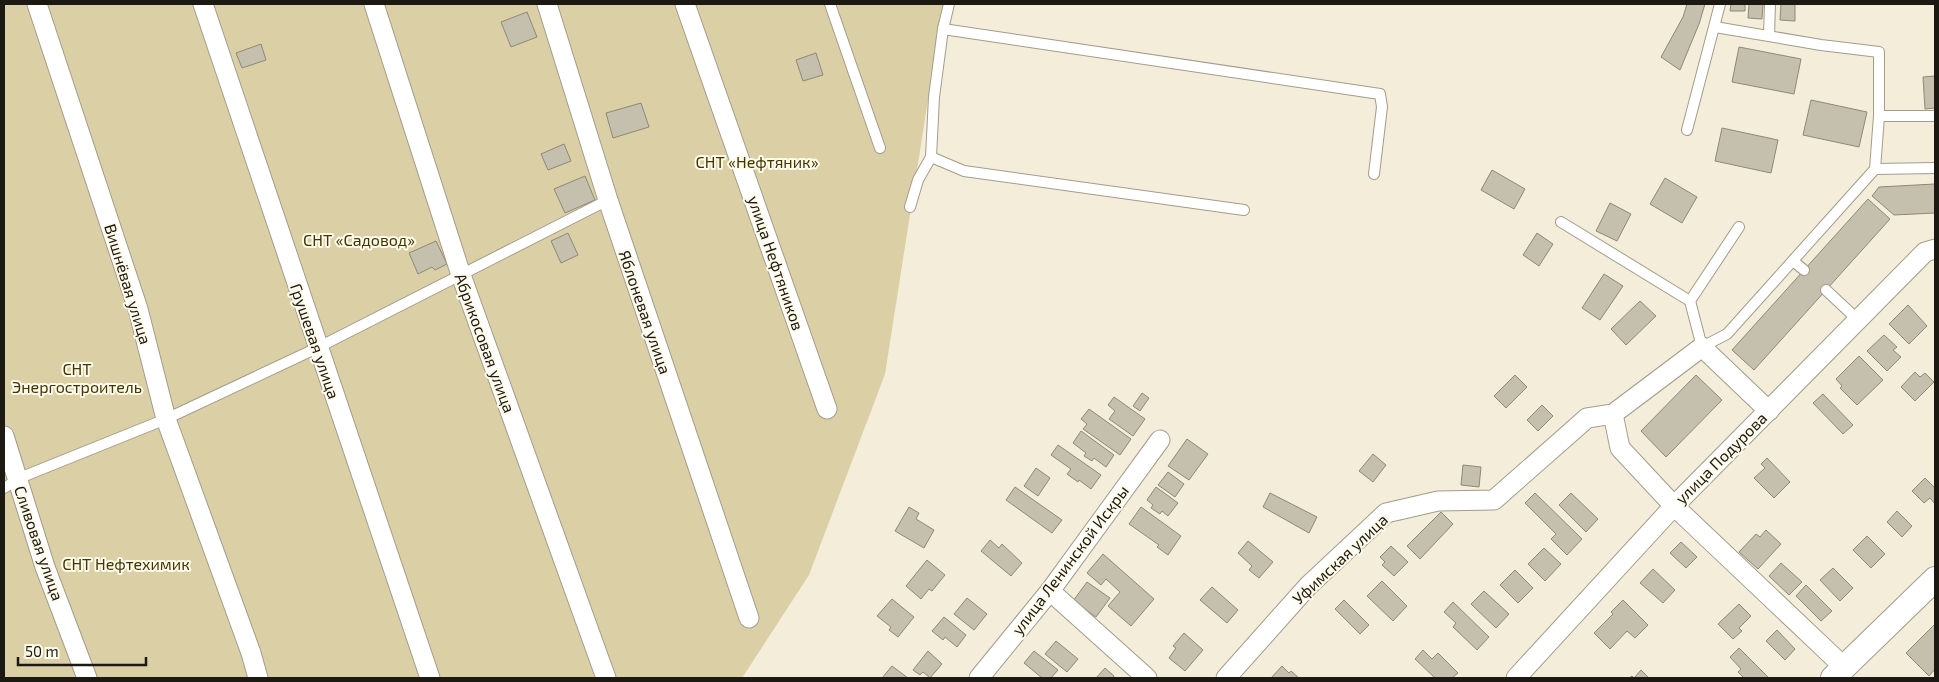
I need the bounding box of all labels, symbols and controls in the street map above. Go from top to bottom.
park label: СНТ «Нефтяник» [696,152,819,171]
street label: улица Нефтяников [744,193,808,333]
street label: Вишнёвая улица [100,221,156,347]
park label: СНТ «Садовод» [303,230,415,249]
street label: Яблоневая улица [614,247,676,377]
street label: Абрикосовая улица [450,270,520,416]
street label: Грушевая улица [286,281,344,401]
park label: СНТ Энергостроитель [12,359,142,396]
street label: улица Подурова [1671,408,1771,508]
street label: улица Ленинской Искры [1007,481,1133,639]
street label: Сливовая улица [10,483,68,603]
street label: Уфимская улица [1288,510,1392,608]
park label: СНТ Нефтехимик [62,554,190,573]
scale bar [18,634,145,666]
text: 50 m [25,642,59,660]

